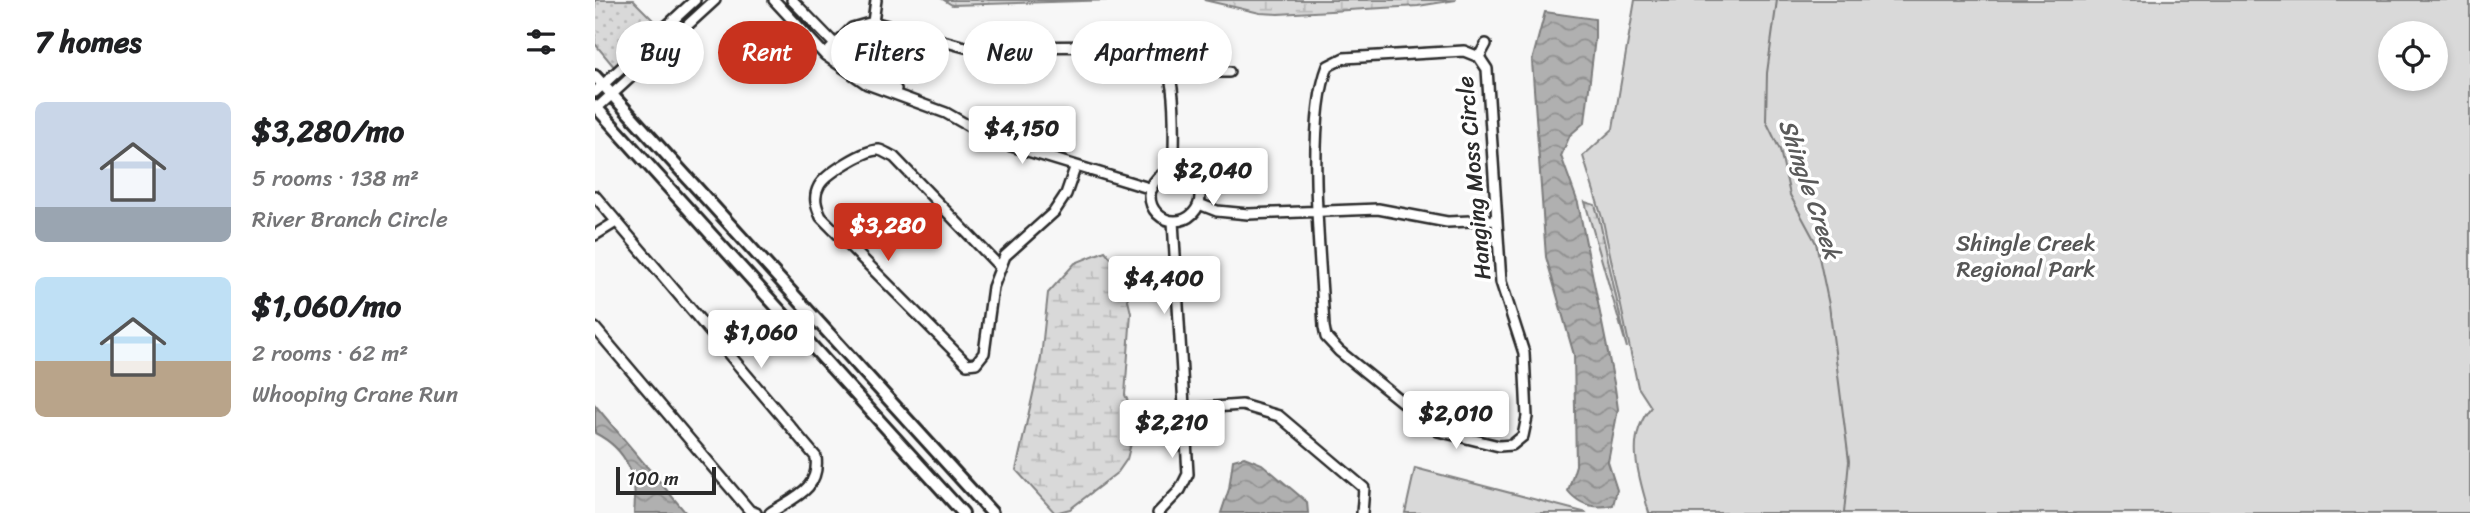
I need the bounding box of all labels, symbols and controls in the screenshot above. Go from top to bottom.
text: 7 homes [35,15,142,69]
chip: Buy [616,21,704,84]
chip: Rent [718,21,817,84]
chip: Filters [831,21,949,84]
chip: New [963,21,1057,84]
chip: Apartment [1071,21,1232,84]
map controls [2378,21,2448,91]
button: locate [2378,21,2448,91]
icon: filters [522,23,560,61]
street label: Hanging Moss Circle [1445,74,1503,282]
text: $3,280/mo [252,104,404,158]
pin: $4,150 [965,106,1079,166]
text: $4,150 [985,108,1059,149]
water label: Shingle Creek [1766,113,1854,266]
icon: home [91,130,175,214]
pin: $2,040 [1156,148,1270,208]
text: $2,040 [1174,150,1252,191]
text: 5 rooms · 138 m² [252,158,419,199]
text: River Branch Circle [252,199,448,240]
pin: $3,280 [831,204,945,263]
text: $3,280 [850,205,926,246]
park label: Shingle Creek Regional Park [1956,223,2096,290]
pin: $4,400 [1107,256,1221,316]
text: $4,400 [1124,258,1204,299]
text: $1,060/mo [252,279,401,333]
icon: home [91,305,175,389]
pin: $1,060 [704,310,818,370]
text: $1,060 [724,312,798,353]
text: 2 rooms · 62 m² [252,333,408,374]
text: Whooping Crane Run [252,374,458,415]
pin: $2,010 [1399,392,1513,451]
text: $2,010 [1419,393,1493,434]
pin: $2,210 [1115,400,1229,460]
text: $2,210 [1136,402,1208,443]
text: 100 m [627,462,679,495]
scale bar [616,464,716,496]

